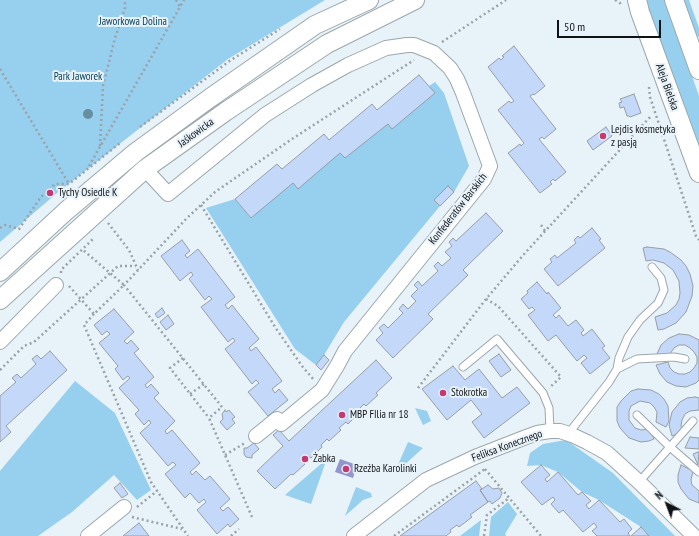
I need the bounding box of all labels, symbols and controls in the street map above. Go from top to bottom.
scale bar [559,12,663,38]
park label: Jaworkowa Dolina [99,15,167,29]
text: 50 m [564,19,585,34]
street label: Aleja Bielska [653,62,681,112]
park label: Park Jaworek [54,70,102,84]
street label: Jaśkowicka [176,116,216,150]
place label: Lejdis kosmetyka z pasją [611,123,675,149]
marker: Lejdis kosmetyka z pasją [598,131,608,141]
street label: Konfederatów Barskich [426,171,490,247]
place label: Tychy Osiedle K [58,186,117,200]
marker: Tychy Osiedle K [45,188,55,198]
place label: Stokrotka [451,386,487,400]
marker: Stokrotka [438,388,448,398]
place label: MBP FIlia nr 18 [350,408,408,422]
marker: MBP FIlia nr 18 [337,410,347,420]
street label: Feliksa Konecznego [470,427,544,465]
place label: Żabka [313,452,335,466]
marker: Żabka [300,454,310,464]
place label: Rzeźba Karolinki [354,462,417,476]
marker: Rzeźba Karolinki [341,464,351,474]
north arrow [647,484,687,524]
text: N [652,488,666,502]

